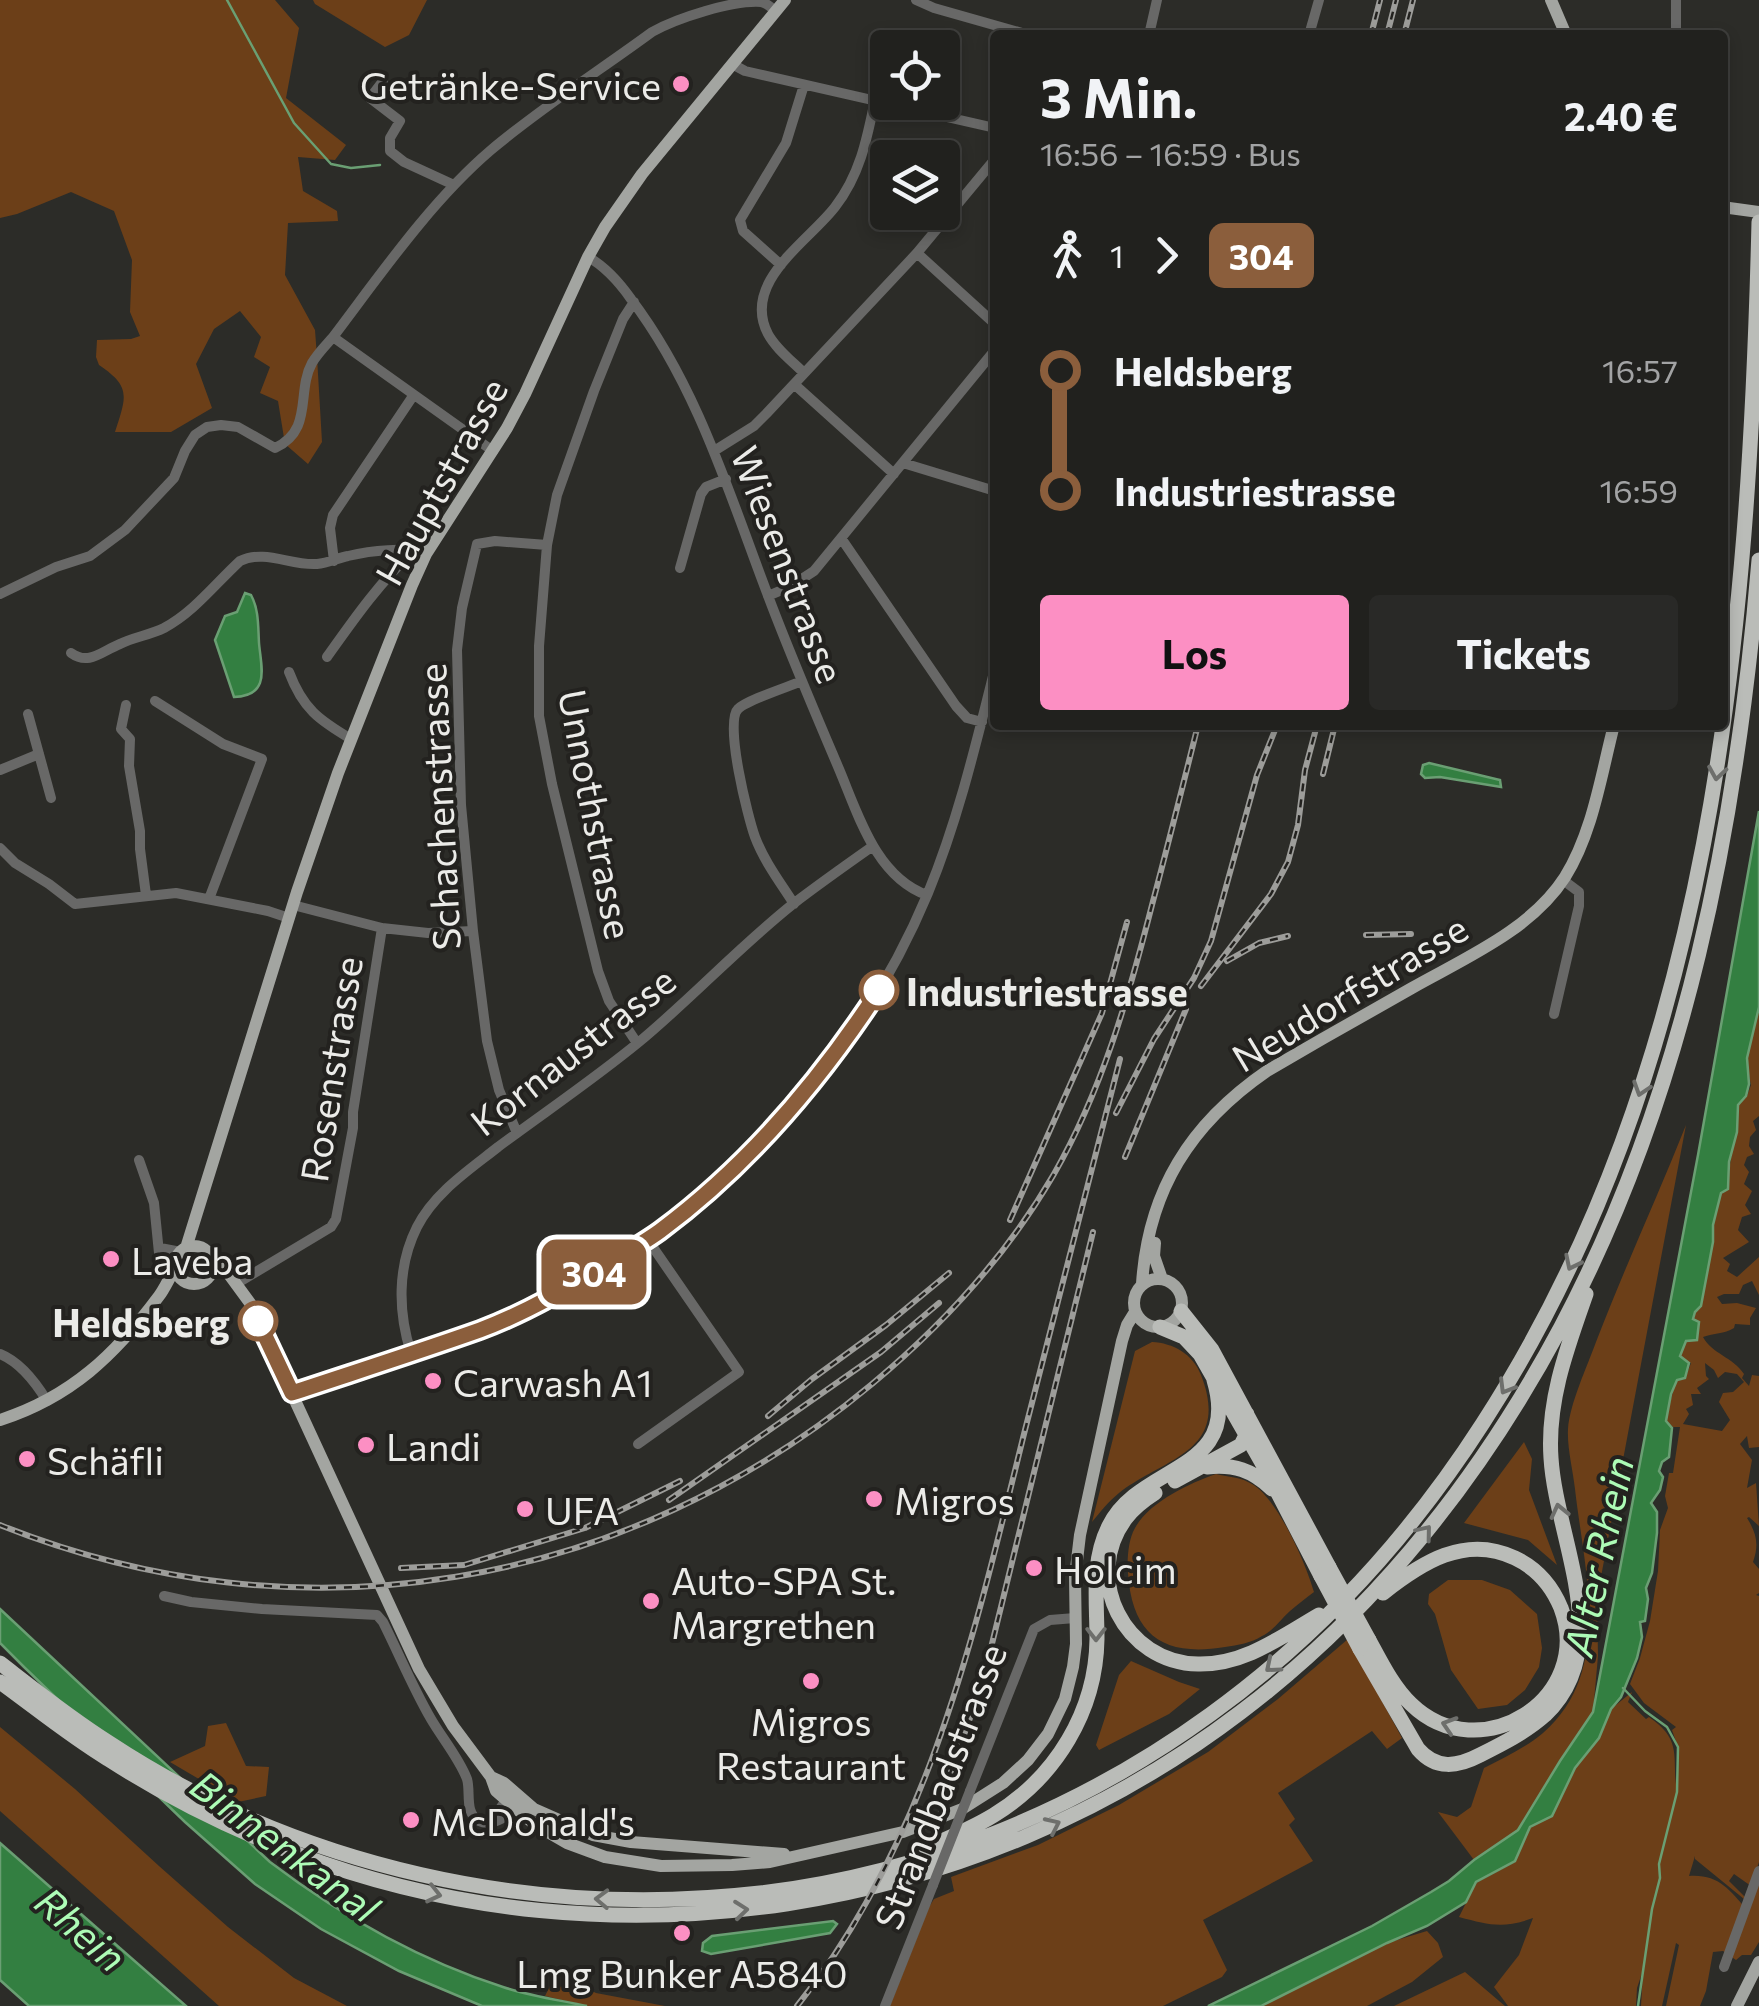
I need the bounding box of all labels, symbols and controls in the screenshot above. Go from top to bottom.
map controls [870,30,960,230]
button: locate [870,30,960,120]
place label: Getränke-Service [360,61,661,108]
text: 3 Min. [1040,62,1197,129]
marker: Getränke-Service [670,73,692,95]
text: 2.40 € [1564,92,1678,139]
text: 16:56 – 16:59 · Bus [1040,133,1301,173]
button: layers [870,140,960,230]
icon: walk [1040,228,1095,283]
icon: forward [1139,228,1194,283]
text: 304 [1229,234,1294,277]
text: 1 [1110,235,1124,275]
text: Heldsberg [1114,347,1292,394]
text: 16:57 [1602,350,1678,390]
street label: Hauptstrasse [364,369,516,593]
street label: Wiesenstrasse [722,439,856,689]
text: Industriestrasse [1114,467,1396,514]
text: 16:59 [1600,470,1678,510]
button: Los [1040,595,1349,710]
button: Tickets [1369,595,1678,710]
street label: Schachenstrasse [407,662,469,952]
street label: Unnothstrasse [550,685,644,943]
one-way arrow [1707,765,1728,781]
street label: Neudorfstrasse [1223,903,1475,1081]
street label: Rosenstrasse [289,953,371,1185]
street label: Kornaustrasse [460,955,684,1145]
place label: Industriestrasse [906,967,1188,1014]
marker: Industriestrasse [860,971,898,1009]
one-way arrow [1633,1079,1653,1096]
place label: Laveba [131,1236,253,1283]
line badge: 304 [536,1240,652,1304]
marker: Laveba [100,1248,122,1270]
text: 304 [561,1251,627,1294]
one-way arrow [1564,1253,1584,1271]
place label: Heldsberg [52,1298,230,1345]
marker: Heldsberg [239,1302,277,1340]
place label: Carwash A1 [453,1358,653,1405]
marker: Carwash A1 [422,1370,444,1392]
one-way arrow [1499,1376,1518,1394]
place label: Landi [386,1422,481,1469]
marker: Landi [355,1434,377,1456]
place label: Schäfli [47,1436,164,1483]
marker: Schäfli [16,1448,38,1470]
water label: Alter Rhein [1552,1452,1642,1661]
place label: Migros [894,1476,1015,1523]
place label: UFA [545,1486,619,1533]
marker: Migros [863,1488,885,1510]
marker: UFA [514,1498,536,1520]
one-way arrow [1550,1503,1571,1520]
one-way arrow [1413,1525,1431,1543]
place label: Holcim [1054,1545,1177,1592]
place label: Auto-SPA St. Margrethen [671,1556,896,1647]
marker: Holcim [1023,1557,1045,1579]
marker: Auto-SPA St. Margrethen [640,1590,662,1612]
one-way arrow [1085,1626,1107,1642]
street label: Strandbadstrasse [863,1637,1015,1935]
one-way arrow [1265,1655,1283,1673]
marker: Migros Restaurant [800,1670,822,1692]
place label: Migros Restaurant [716,1697,906,1788]
one-way arrow [1441,1716,1458,1737]
water label: Binnenkanal [182,1758,390,1932]
place label: McDonald's [431,1797,635,1844]
marker: McDonald's [400,1809,422,1831]
one-way arrow [1043,1817,1061,1837]
water label: Rhein [27,1875,137,1981]
one-way arrow [425,1882,442,1903]
one-way arrow [593,1889,609,1910]
one-way arrow [733,1900,749,1922]
marker: Lmg Bunker A5840 [671,1922,693,1944]
place label: Lmg Bunker A5840 [516,1949,848,1996]

